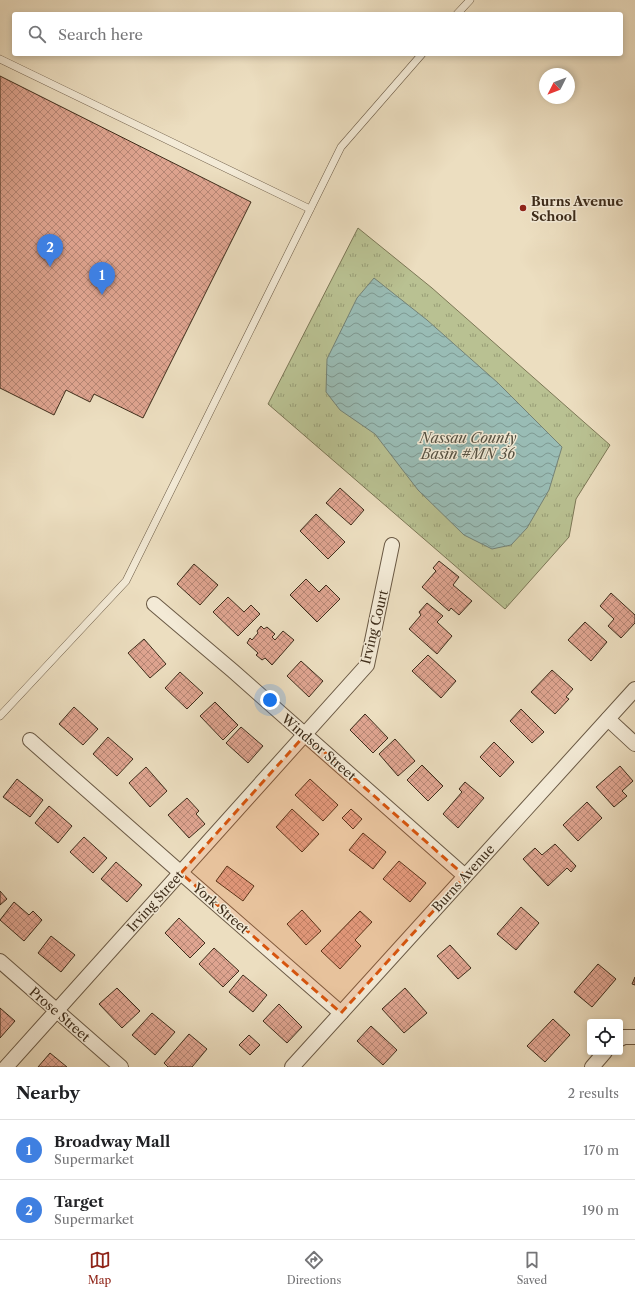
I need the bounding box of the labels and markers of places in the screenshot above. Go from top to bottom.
place label: Burns Avenue School [531,193,623,224]
marker: Burns Avenue School [518,203,528,213]
pin: 2 [37,234,63,267]
pin: 1 [89,262,115,295]

